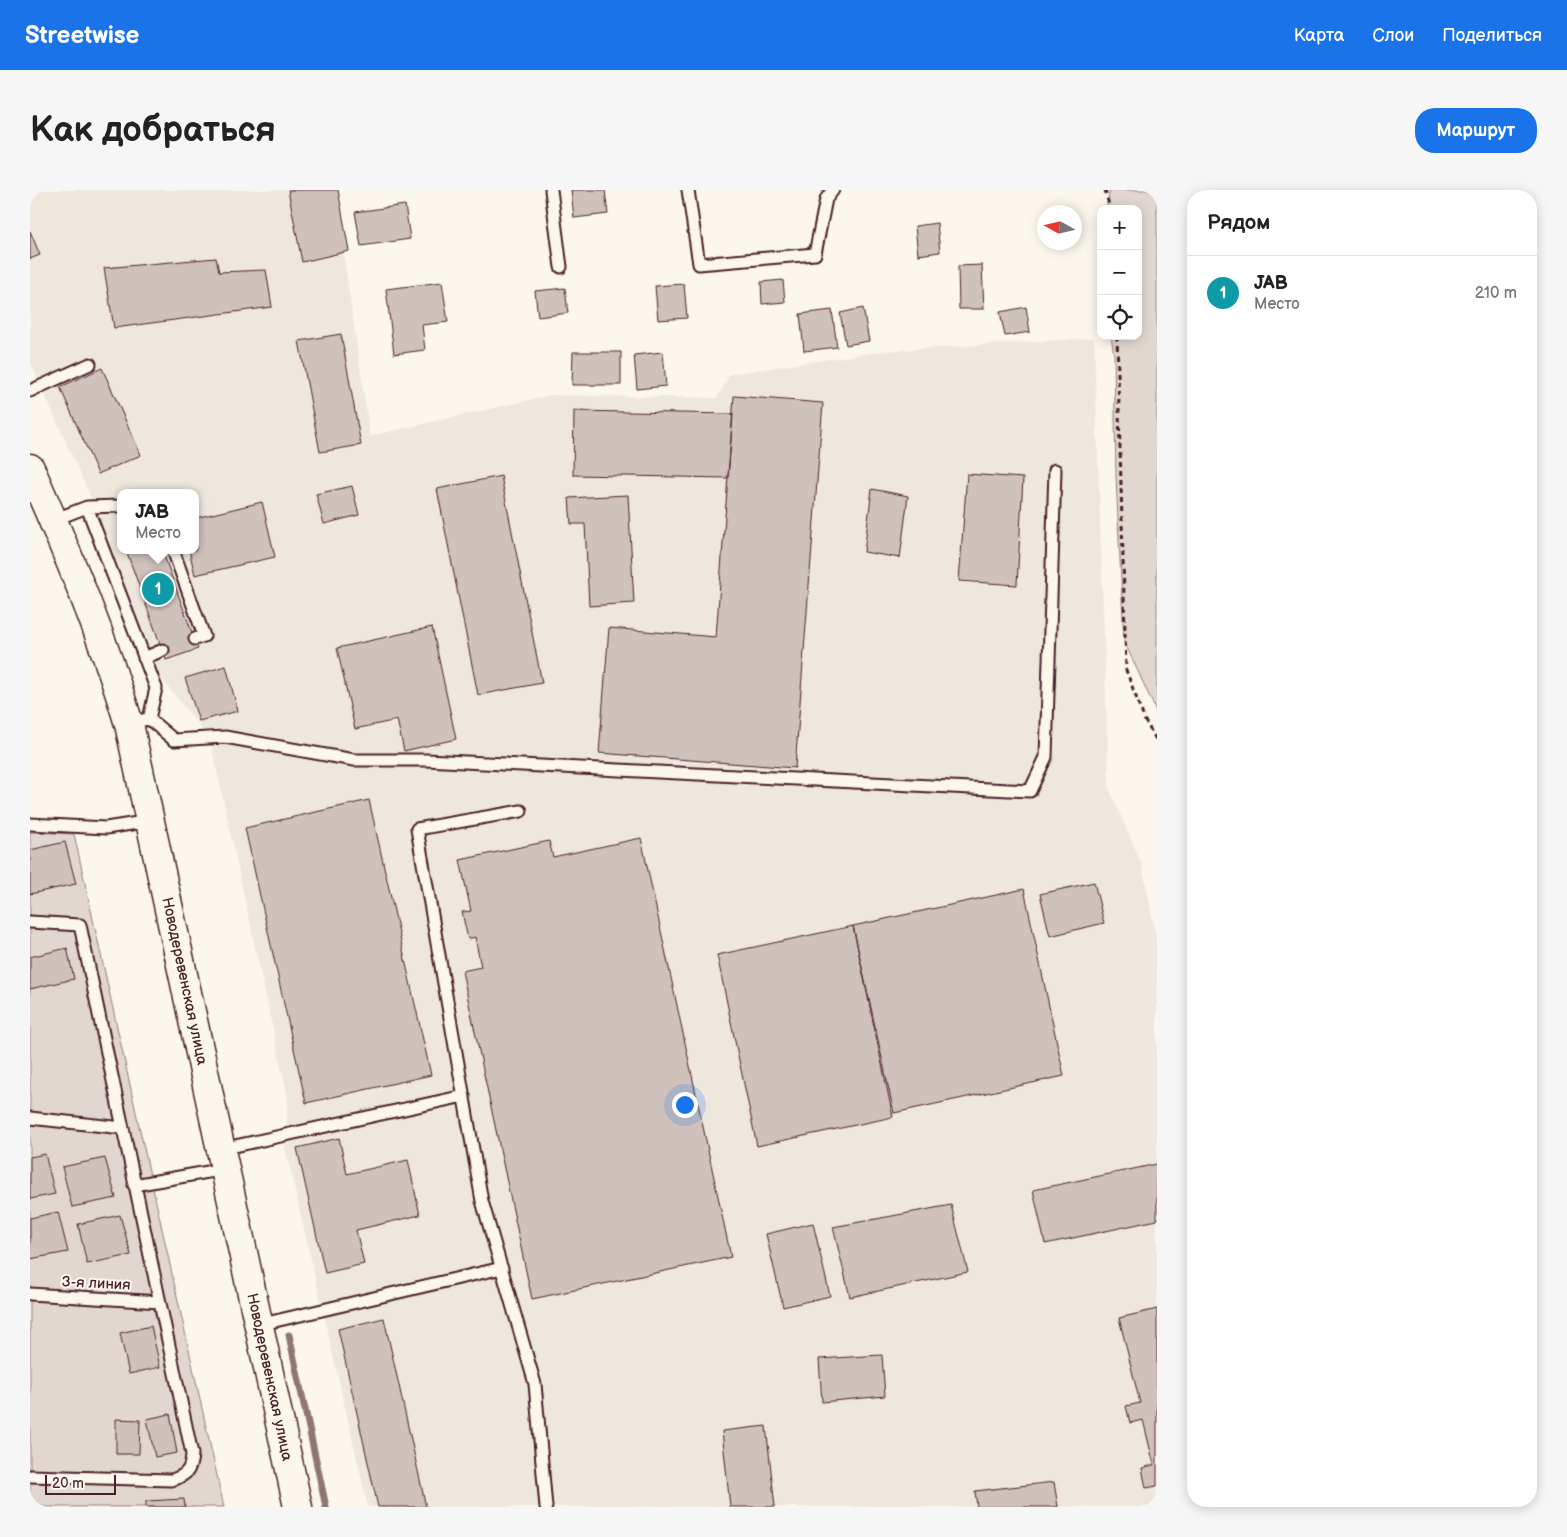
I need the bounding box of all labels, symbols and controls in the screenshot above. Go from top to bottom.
text: Streetwise [25,21,139,50]
text: Карта [1294,25,1344,46]
text: Слои [1372,25,1414,46]
text: Поделиться [1442,25,1542,46]
button: Маршрут [1415,108,1537,153]
text: Как добраться [30,109,276,152]
north arrow [1037,205,1082,250]
map controls [1097,205,1142,340]
button: + [1097,205,1142,250]
text: Рядом [1207,210,1270,235]
button: − [1097,250,1142,295]
text: JAB [1254,272,1288,295]
text: 1 [1220,284,1226,303]
text: 210 m [1475,284,1517,303]
button: locate [1097,295,1142,340]
text: Место [1254,295,1300,314]
popup [117,489,199,554]
text: JAB [135,501,169,524]
text: Место [135,524,181,543]
pin: 1 [142,570,174,608]
street label: Новодеревенская улица [157,895,212,1067]
your location [672,1092,698,1118]
street label: 3-я линия [61,1272,131,1295]
street label: Новодеревенская улица [242,1291,297,1463]
scale bar [45,1472,116,1495]
text: 20 m [52,1475,84,1492]

